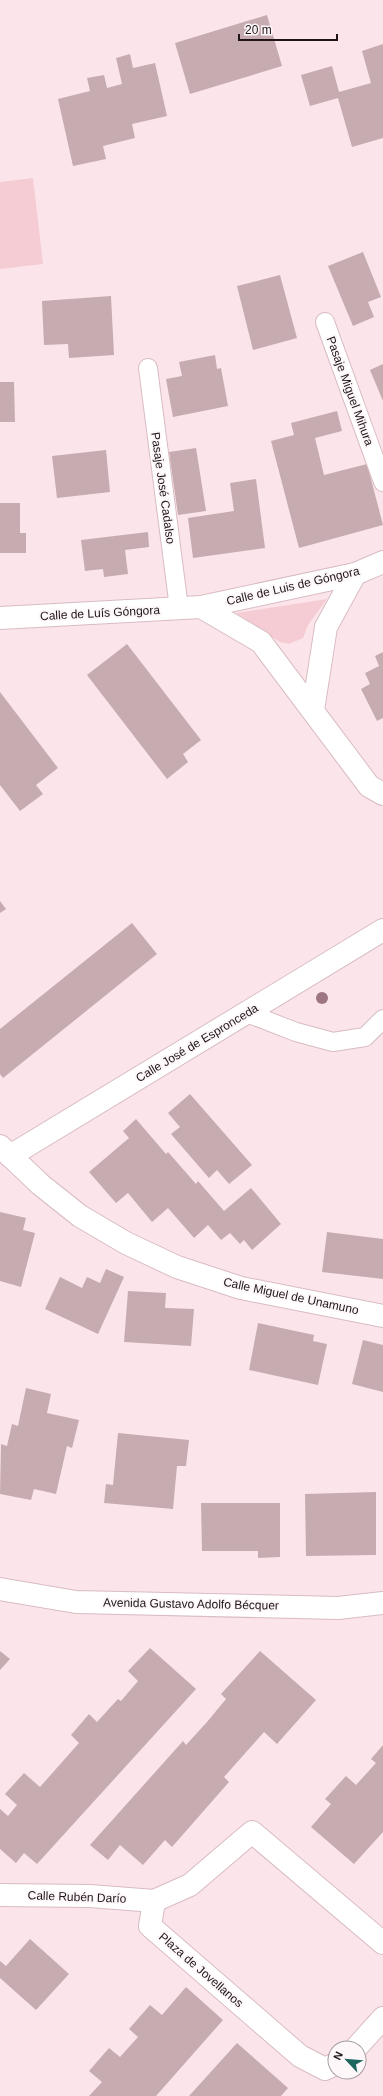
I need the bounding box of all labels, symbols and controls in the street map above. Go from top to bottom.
scale bar [239,16,337,42]
text: 20 m [245,23,272,37]
street label: Pasaje Miguel Mihura [324,334,376,448]
street label: Pasaje José Cadalso [148,431,178,545]
street label: Calle de Luis de Góngora [225,564,361,608]
street label: Calle de Luís Góngora [40,603,161,623]
street label: Calle José de Espronceda [133,1001,261,1085]
street label: Calle Miguel de Unamuno [222,1275,360,1317]
street label: Avenida Gustavo Adolfo Bécquer [103,1595,279,1613]
street label: Calle Rubén Darío [27,1888,127,1906]
street label: Plaza de Jovellanos [156,1930,246,2010]
north arrow [327,2040,367,2080]
text: N [331,2049,345,2062]

